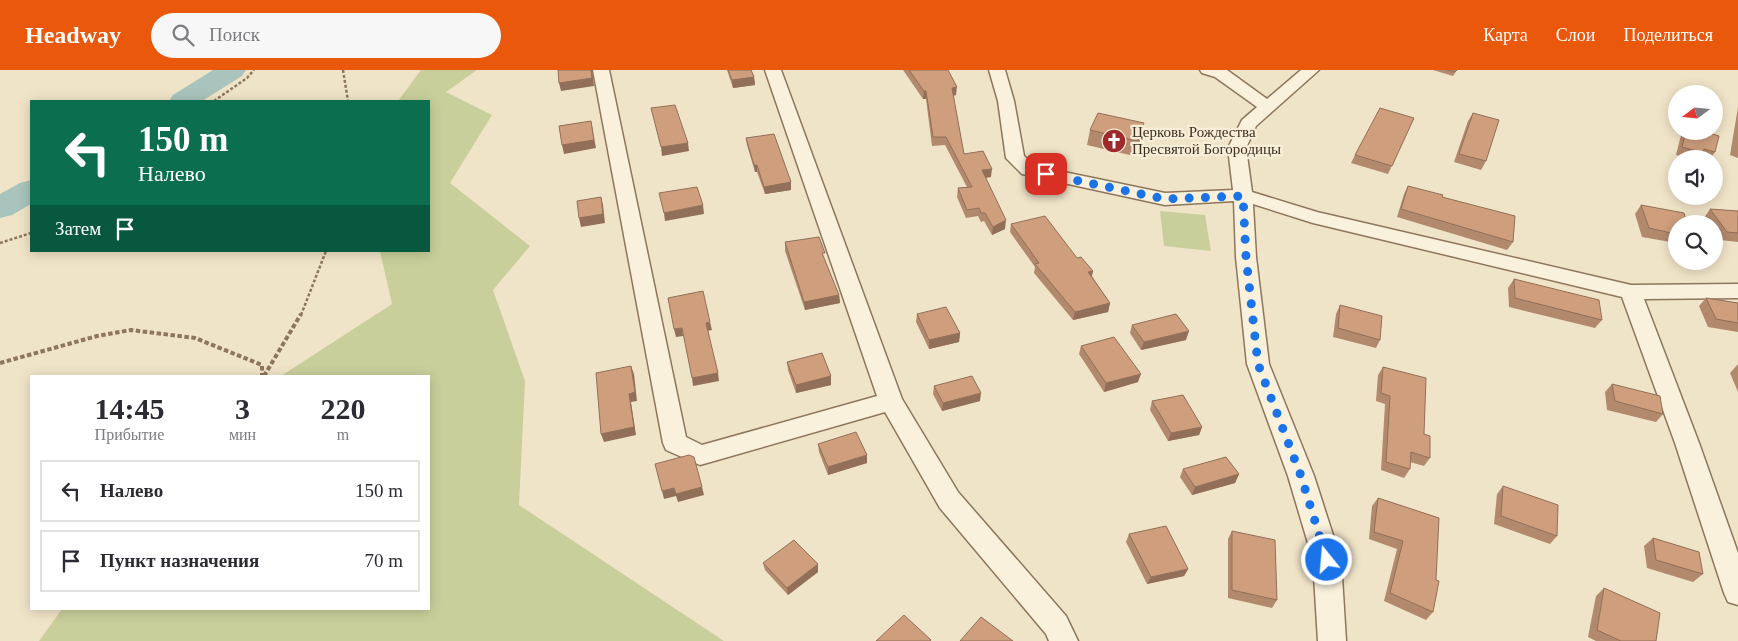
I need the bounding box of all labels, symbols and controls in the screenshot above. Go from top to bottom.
search box [151,13,501,58]
icon: search [169,21,197,49]
text: Headway [25,22,121,48]
text: Поиск [209,24,260,45]
text: Карта [1483,25,1528,45]
text: Слои [1556,25,1595,45]
text: Поделиться [1623,25,1713,45]
north arrow [1668,85,1722,140]
map controls [1668,85,1723,270]
icon: left [55,120,120,185]
text: 150 m [138,120,228,159]
place label: Церковь Рождества Пресвятой Богородицы [1132,124,1281,157]
church icon: Церковь Рождества Пресвятой Богородицы [1101,128,1127,154]
button: sound [1668,150,1723,205]
pin [1025,153,1067,195]
icon: arrive [1032,160,1060,188]
text: Налево [138,161,206,186]
icon: arrive [111,215,139,243]
button: search [1668,215,1723,270]
text: Затем [55,218,101,239]
text: 14:45 [94,392,164,425]
text: 3 [235,392,250,425]
text: 220 [321,392,366,425]
text: Прибытие [95,426,164,443]
text: мин [229,426,256,443]
text: m [337,426,349,443]
icon: left [57,477,85,505]
text: Налево [100,480,163,501]
text: 150 m [355,480,403,501]
position arrow [1300,533,1352,585]
icon: arrive [57,547,85,575]
text: Пункт назначения [100,550,259,571]
text: 70 m [364,550,403,571]

